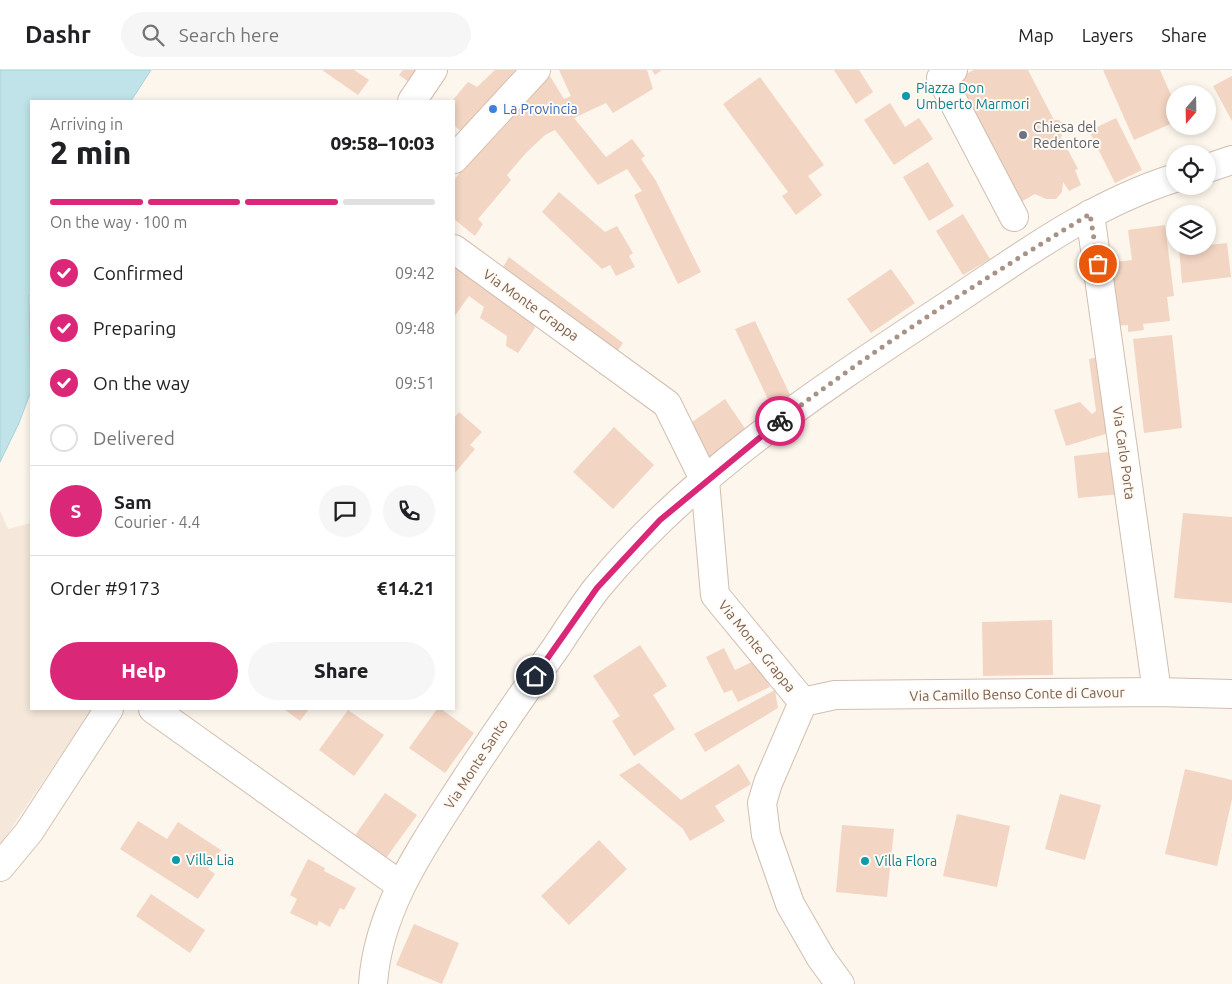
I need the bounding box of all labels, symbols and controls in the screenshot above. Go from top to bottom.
search box [121,12,471,57]
text: Dashr [25,21,91,48]
icon: search [139,21,167,49]
text: Search here [179,24,279,46]
text: Map [1018,25,1054,45]
text: Layers [1082,25,1133,45]
text: Share [1161,25,1207,45]
place label: Piazza Don Umberto Marmori [916,80,1029,112]
north arrow [1166,85,1216,135]
map controls [1166,85,1216,255]
marker: Piazza Don Umberto Marmori [900,90,912,102]
place label: La Provincia [503,101,578,117]
marker: La Provincia [487,103,499,115]
text: Arriving in [50,115,123,133]
place label: Chiesa del Redentore [1033,119,1100,151]
marker: Chiesa del Redentore [1017,129,1029,141]
text: 09:58–10:03 [330,132,435,154]
text: 2 min [50,134,131,170]
button: locate [1166,145,1216,195]
button: layers [1166,205,1216,255]
text: On the way · 100 m [50,213,187,231]
pin [1077,243,1119,285]
icon: bag [1084,250,1112,278]
icon: check [50,259,78,287]
text: Confirmed [93,262,184,284]
text: 09:42 [395,264,435,282]
street label: Via Monte Grappa [480,266,582,344]
icon: check [50,314,78,342]
text: Preparing [93,317,177,339]
text: 09:48 [395,319,435,337]
icon: check [50,369,78,397]
text: On the way [93,372,190,394]
text: 09:51 [395,374,435,392]
courier [755,396,805,446]
street label: Via Carlo Porta [1110,405,1138,501]
icon: bike [766,407,794,435]
text: Delivered [93,427,175,449]
button: chat [319,485,371,537]
button: phone [383,485,435,537]
text: Sam [114,491,152,513]
text: S [71,500,81,522]
text: Courier · 4.4 [114,513,200,531]
text: Order #9173 [50,577,160,599]
text: €14.21 [377,577,435,599]
street label: Via Monte Grappa [715,597,799,695]
button: Help [50,642,238,700]
button: Share [248,642,435,700]
pin [514,655,556,697]
icon: home [521,662,549,690]
street label: Via Camillo Benso Conte di Cavour [909,684,1125,704]
street label: Via Monte Santo [441,716,511,812]
place label: Villa Lia [186,852,234,868]
place label: Villa Flora [875,853,937,869]
marker: Villa Lia [170,854,182,866]
marker: Villa Flora [859,855,871,867]

